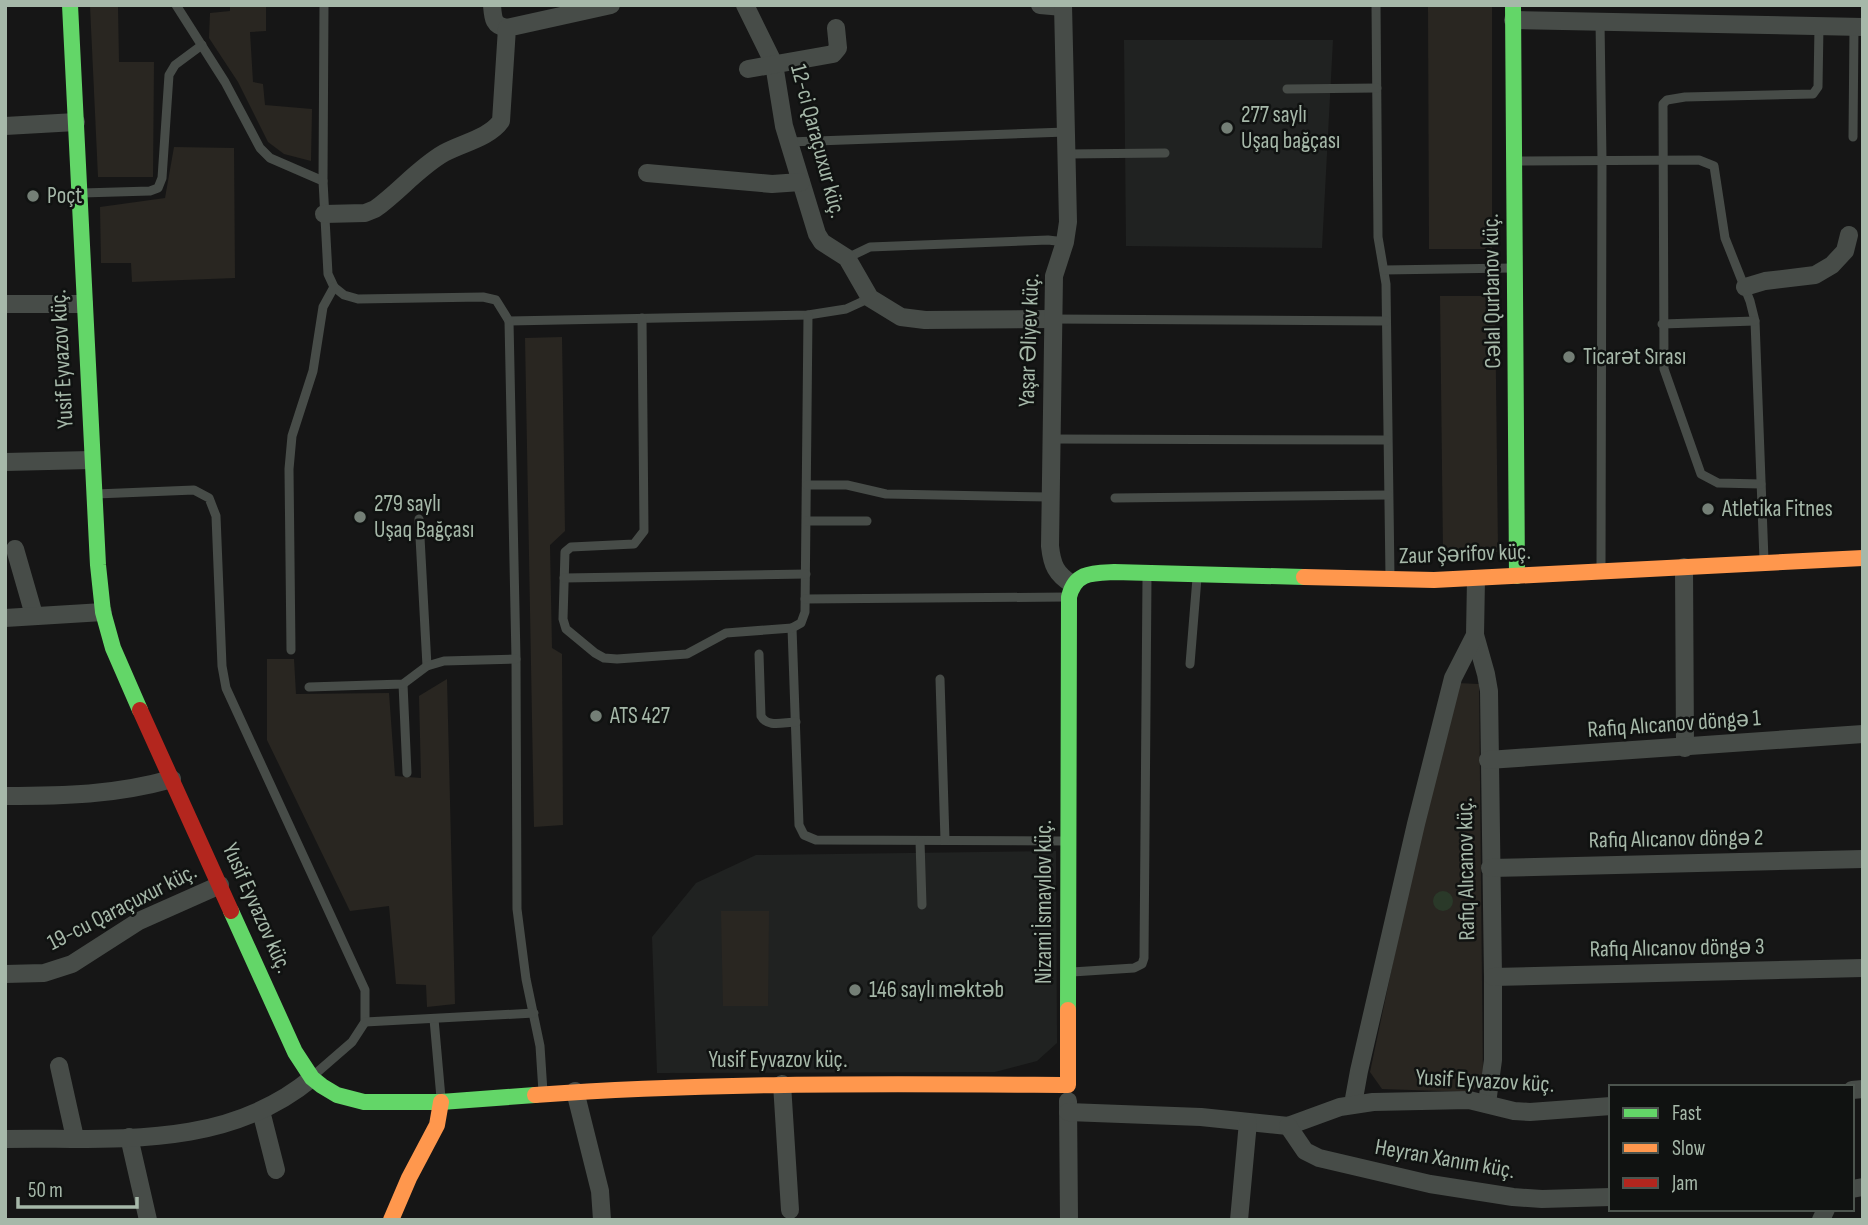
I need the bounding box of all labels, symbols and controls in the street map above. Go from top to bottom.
street label: 12-ci Qaraçuxur küç. [784,61,852,221]
place label: 277 saylı Uşaq bağçası [1241,101,1340,155]
marker: 277 saylı Uşaq bağçası [1219,120,1235,136]
place label: Poçt [47,182,82,210]
marker: Poçt [25,188,41,204]
street label: Cəlal Qurbanov küç. [1477,213,1507,369]
street label: Yaşar Əliyev küç. [1013,273,1045,407]
street label: Yusif Eyvazov küç. [44,289,80,429]
place label: Ticarət Sırası [1583,343,1686,371]
marker: Ticarət Sırası [1561,349,1577,365]
place label: 279 saylı Uşaq Bağçası [374,490,474,544]
place label: Atletika Fitnes [1721,495,1833,523]
marker: Atletika Fitnes [1700,501,1716,517]
marker: 279 saylı Uşaq Bağçası [352,509,368,525]
street label: Zaur Şərifov küç. [1399,538,1531,570]
place label: ATS 427 [609,702,670,730]
street label: Rafiq Alıcanov döngə 1 [1587,704,1761,744]
marker: ATS 427 [588,708,604,724]
street label: Rafiq Alıcanov küç. [1451,797,1481,941]
street label: Nizami İsmayılov küç. [1030,820,1058,984]
street label: Rafiq Alıcanov döngə 2 [1588,823,1764,855]
street label: Yusif Eyvazov küç. [216,839,298,977]
street label: 19-cu Qaraçuxur küç. [43,857,201,957]
street label: Rafiq Alıcanov döngə 3 [1589,932,1765,964]
place label: 146 saylı məktəb [869,976,1004,1004]
marker: 146 saylı məktəb [847,982,863,998]
street label: Yusif Eyvazov küç. [708,1046,848,1074]
street label: Yusif Eyvazov küç. [1415,1063,1555,1099]
legend [1609,1085,1854,1211]
text: Fast [1672,1101,1702,1126]
street label: Heyran Xanım küç. [1373,1133,1517,1185]
text: Slow [1672,1136,1706,1161]
scale bar [18,1166,136,1210]
text: Jam [1671,1171,1698,1196]
text: 50 m [28,1178,63,1203]

